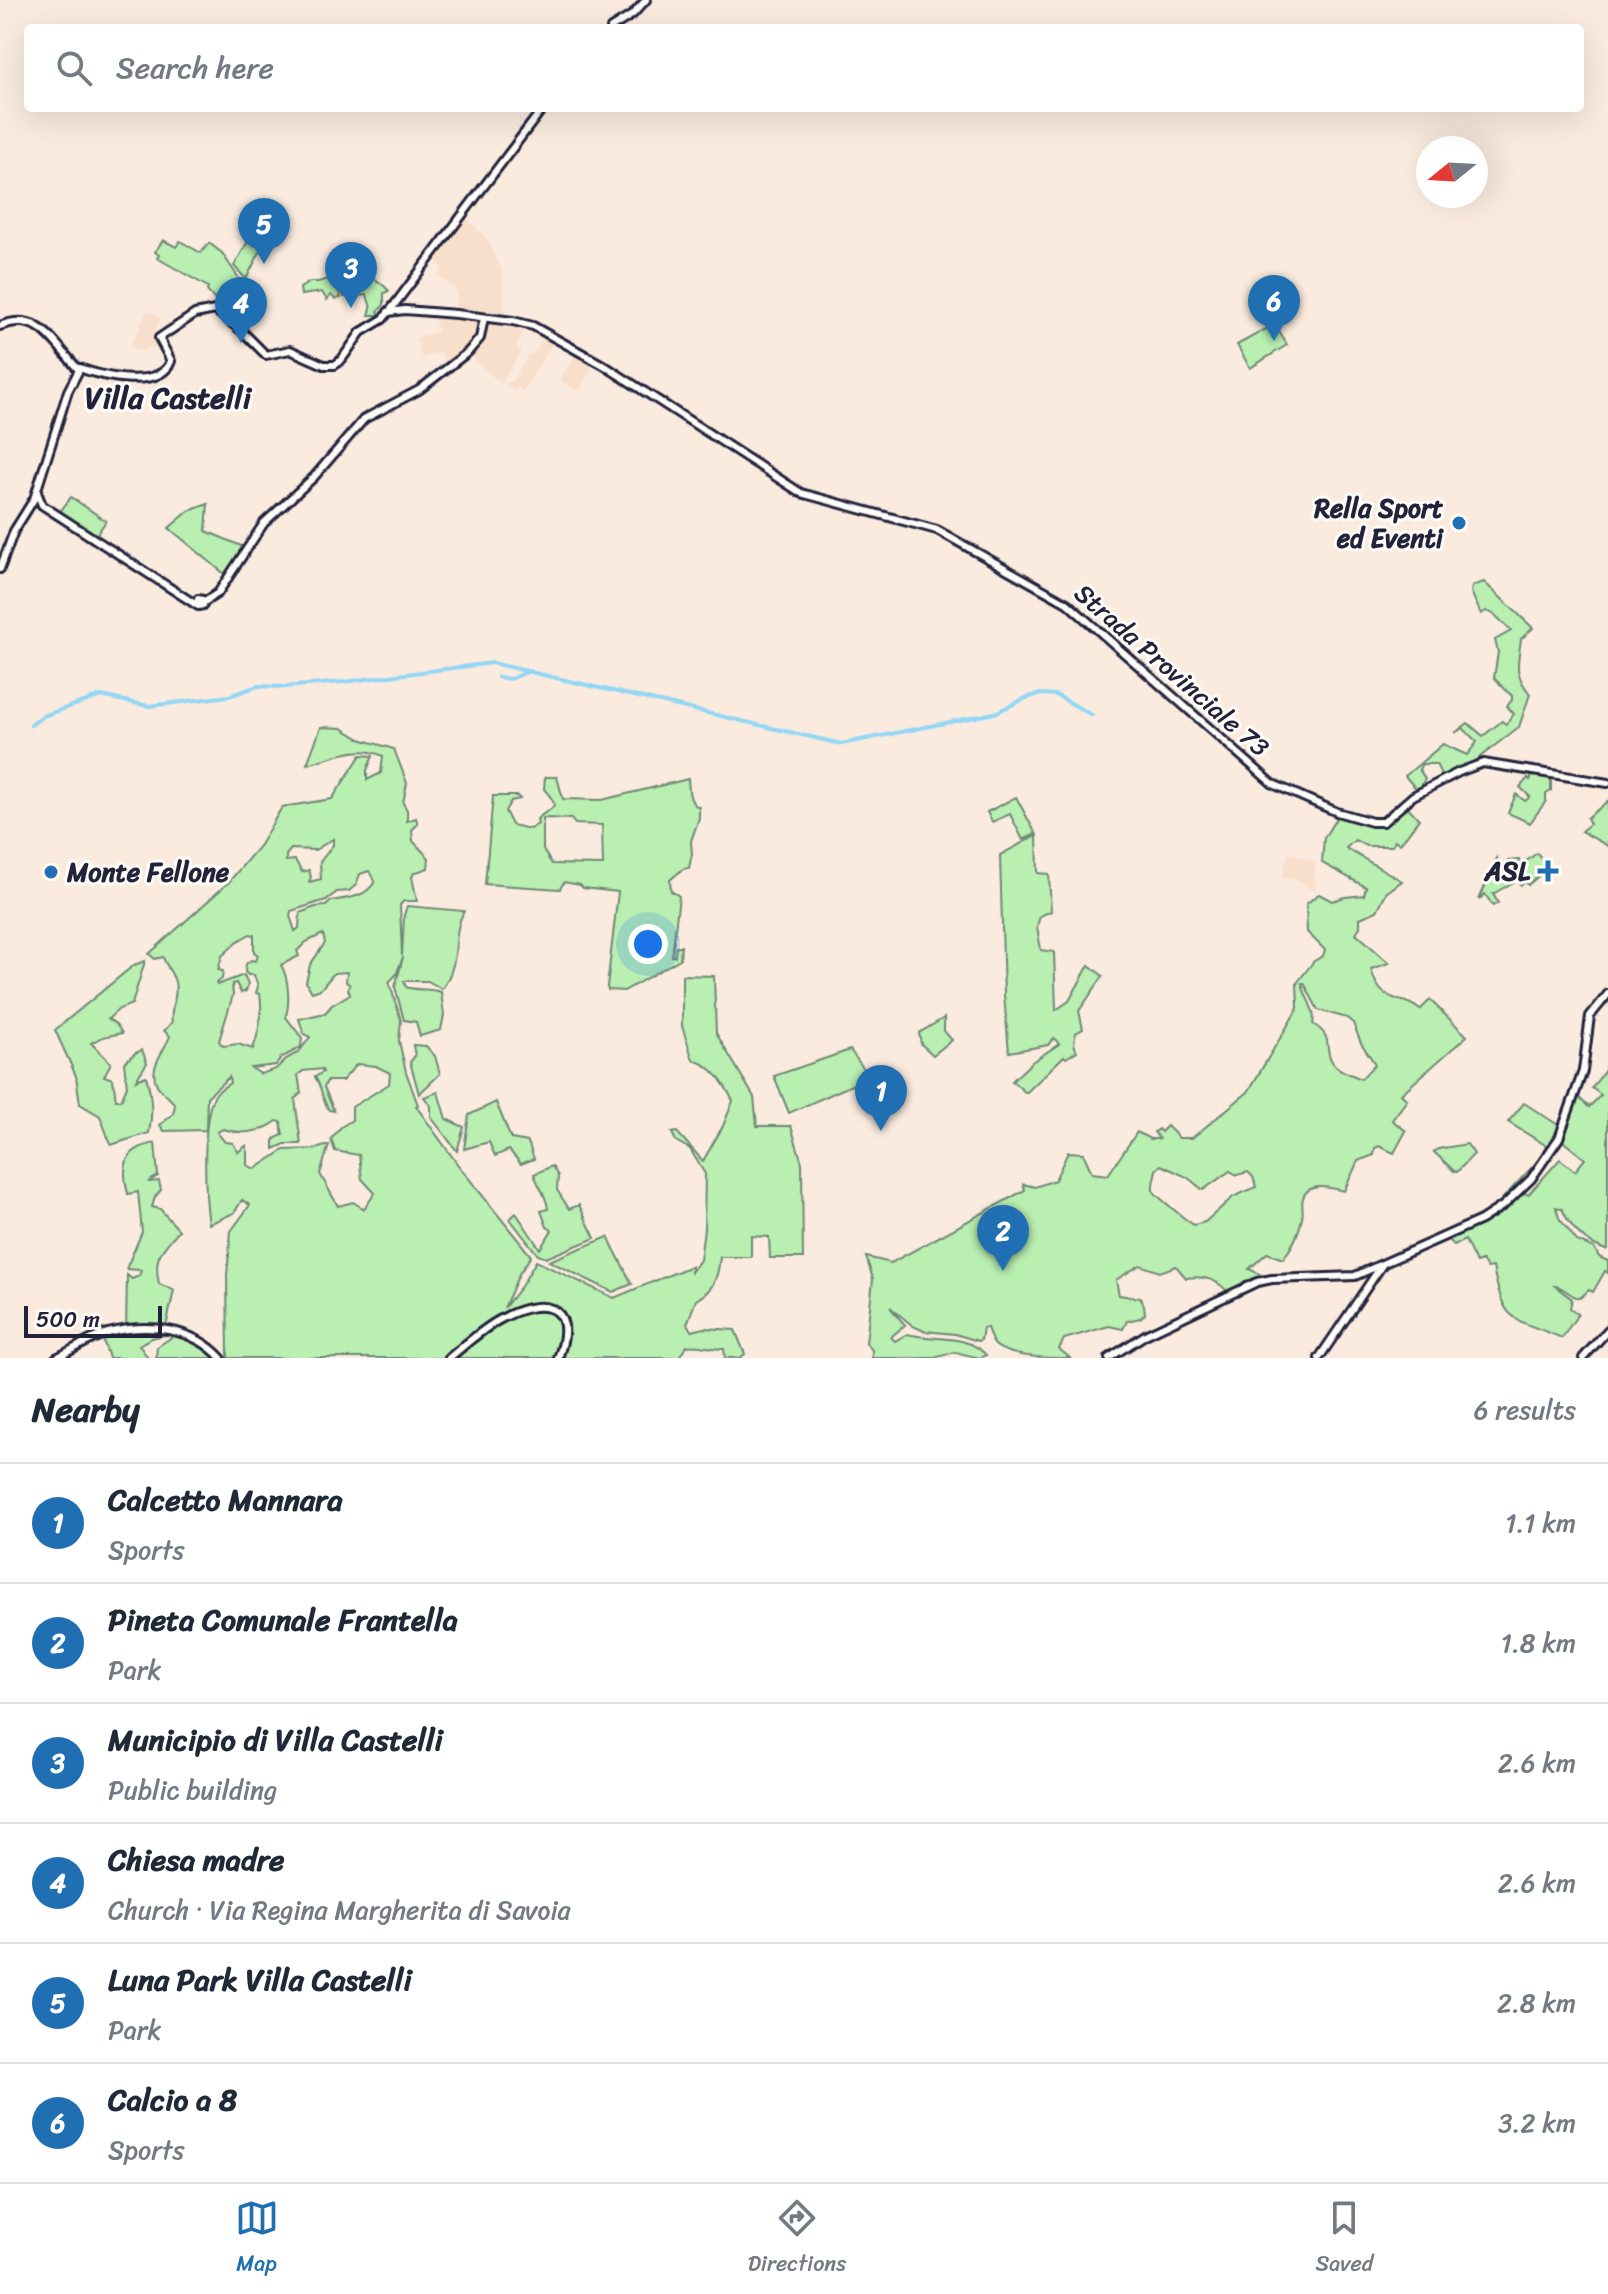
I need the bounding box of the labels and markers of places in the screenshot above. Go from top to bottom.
pin: 5 [238,198,290,264]
pin: 3 [325,242,377,308]
pin: 6 [1248,275,1300,341]
pin: 4 [215,277,267,343]
place label: Rella Sport ed Eventi [1313,485,1445,561]
marker: Rella Sport ed Eventi [1450,514,1468,532]
place label: ASL [1484,848,1531,894]
place label: Monte Fellone [66,849,230,895]
marker: ASL [1537,860,1559,882]
marker: Monte Fellone [42,863,60,881]
pin: 1 [855,1065,907,1131]
pin: 2 [977,1205,1029,1271]

